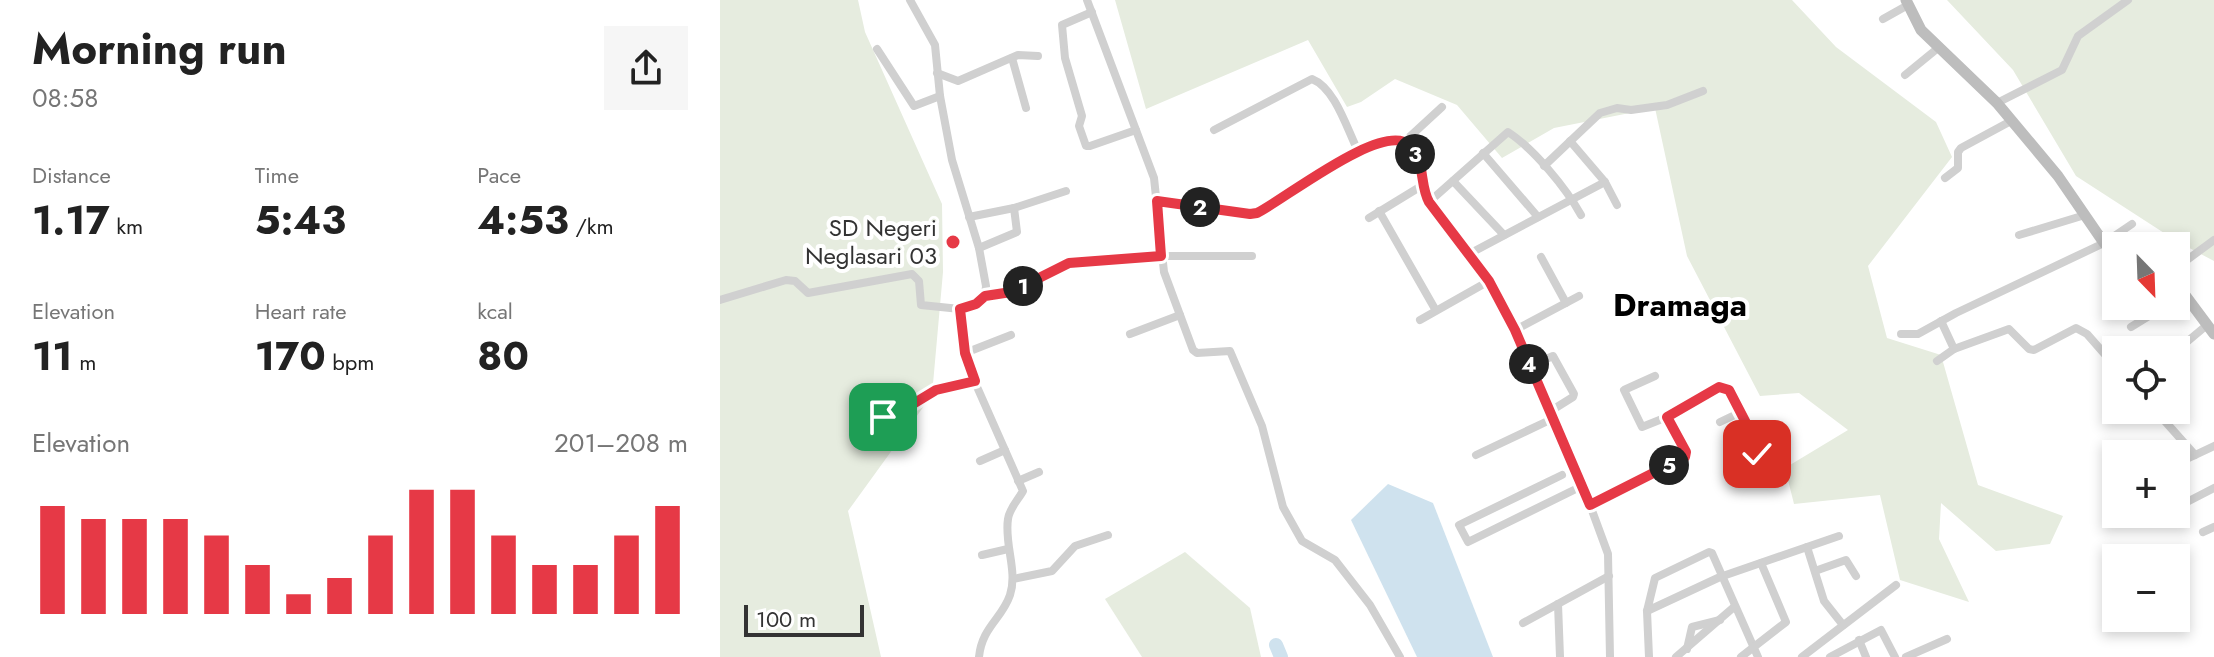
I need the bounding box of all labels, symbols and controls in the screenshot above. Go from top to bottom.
text: Morning run [32,17,287,81]
button: share [604,26,688,110]
text: 08:58 [32,79,98,117]
pin: 3 [1395,134,1435,174]
text: 3 [1408,138,1422,170]
text: Distance [32,159,111,191]
text: Time [255,159,299,191]
text: Pace [477,159,521,191]
pin: 2 [1180,187,1220,227]
text: 1.17 [32,191,110,249]
text: 5:43 [255,191,346,249]
text: 4:53 [477,191,569,249]
text: 2 [1193,191,1207,223]
text: km [110,210,143,242]
text: /km [569,210,614,242]
place label: SD Negeri Neglasari 03 [805,210,937,273]
north arrow [2102,232,2190,320]
map controls [2102,232,2190,632]
marker: SD Negeri Neglasari 03 [944,233,962,251]
pin: 1 [1003,266,1043,306]
text: 1 [1017,270,1029,302]
district label: Dramaga [1613,282,1747,328]
text: Elevation [32,295,115,327]
text: Heart rate [255,295,346,327]
text: kcal [477,295,513,327]
text: 11 [32,327,73,385]
text: 170 [255,327,326,385]
text: 80 [477,327,529,385]
button: locate [2102,336,2190,424]
pin: 4 [1509,344,1549,384]
text: m [73,346,97,378]
text: bpm [326,346,374,378]
text: 4 [1521,348,1537,380]
pin [849,383,917,451]
icon: arrive [861,395,905,439]
pin [1723,420,1791,488]
text: Elevation [32,424,130,462]
text: 201–208 m [554,424,688,462]
icon: check [1735,432,1779,476]
button: + [2102,440,2190,528]
pin: 5 [1649,445,1689,485]
text: 5 [1662,449,1676,481]
button: − [2102,544,2190,632]
scale bar [744,601,864,637]
text: 100 m [756,603,816,635]

